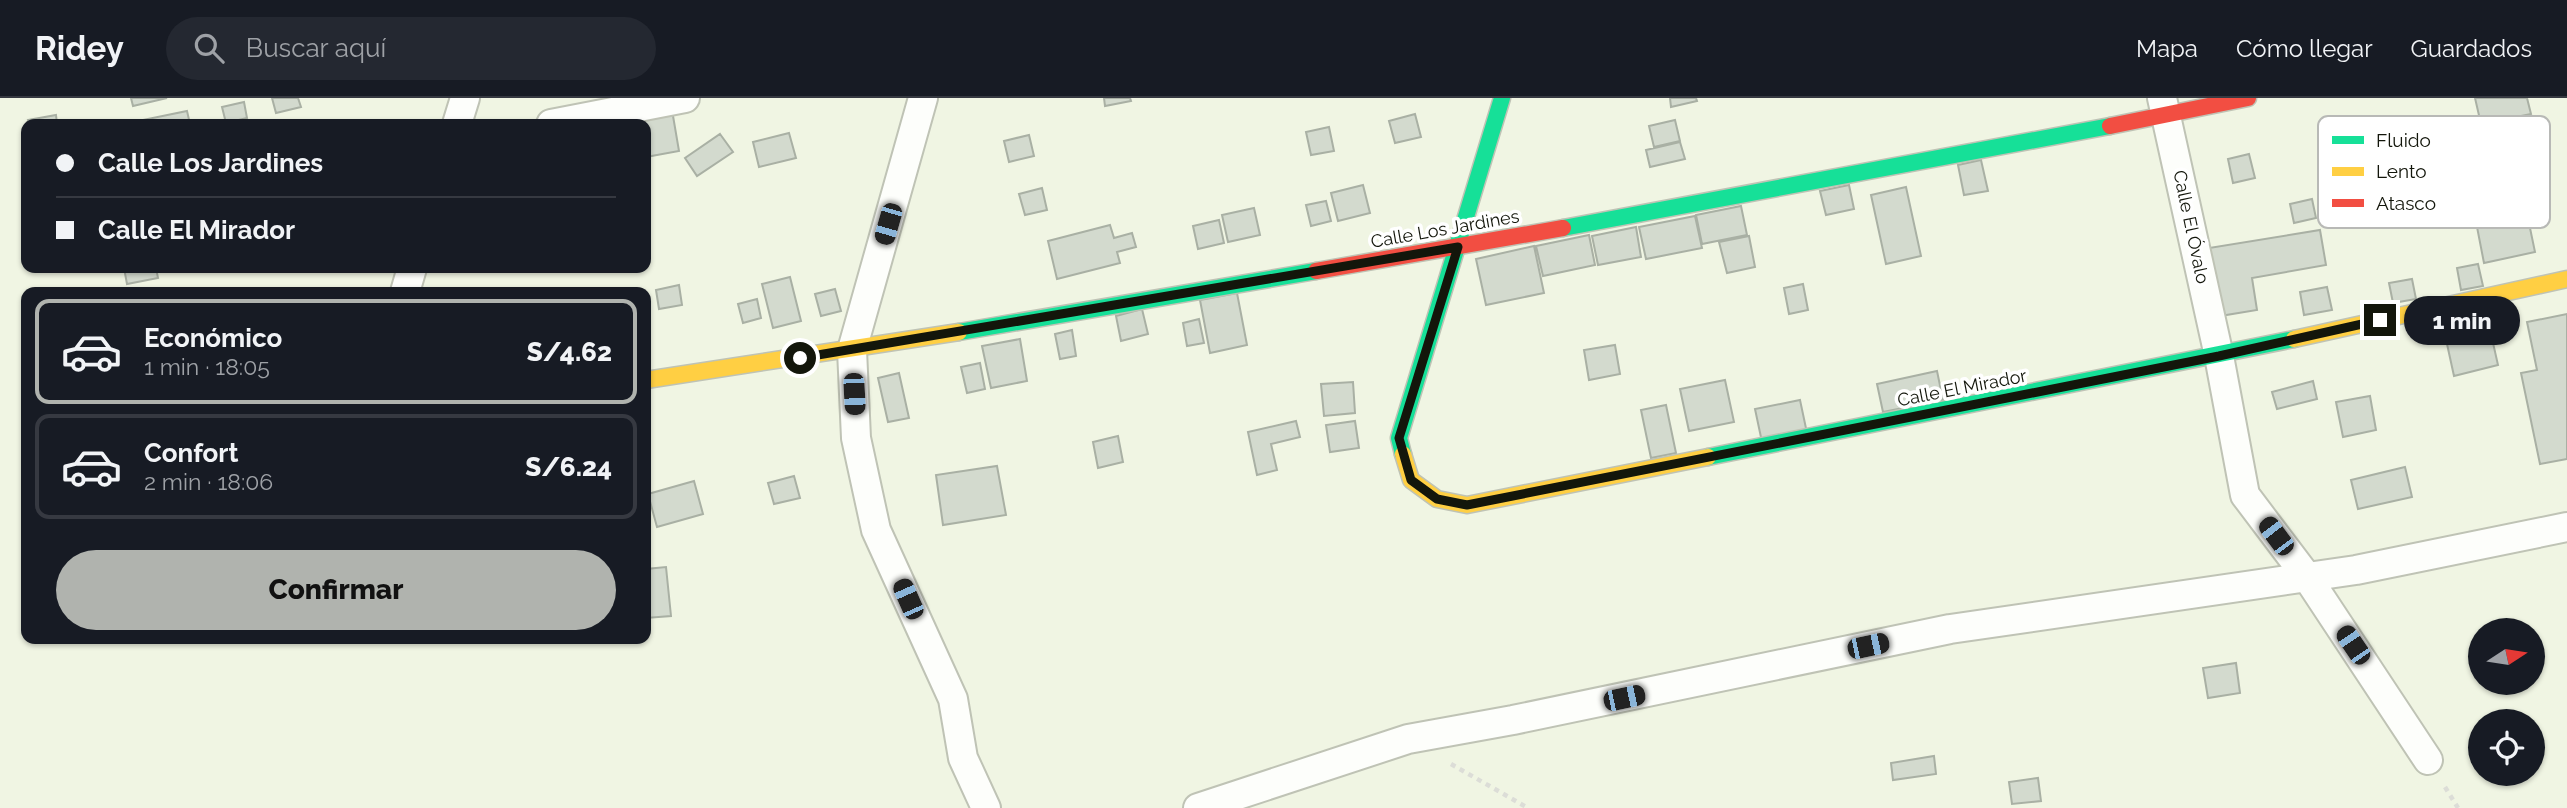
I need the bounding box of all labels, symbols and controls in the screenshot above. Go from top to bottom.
search box [166,17,656,80]
text: Ridey [35,29,124,68]
icon: search [190,29,228,67]
text: Buscar aquí [246,33,386,63]
text: Mapa [2136,34,2198,63]
text: Cómo llegar [2236,34,2373,63]
text: Guardados [2411,34,2532,63]
legend [2318,116,2550,228]
text: Fluido [2376,129,2431,151]
text: Calle Los Jardines [98,148,323,178]
text: Lento [2376,160,2427,182]
street label: Calle El Óvalo [2169,168,2215,286]
text: Atasco [2376,192,2436,214]
car [873,201,904,247]
street label: Calle Los Jardines [1369,205,1521,252]
text: Calle El Mirador [98,215,295,245]
callout: 1 min [2404,296,2520,344]
route end [2364,304,2396,336]
text: 1 min [2432,307,2492,334]
icon: car [60,320,123,383]
text: Económico [144,323,282,353]
text: S/4.62 [527,337,612,367]
route start [784,342,816,374]
text: 1 min · 18:05 [144,353,270,380]
street label: Calle El Mirador [1896,365,2029,410]
car [843,372,866,416]
icon: car [60,435,123,498]
text: Confort [144,438,238,468]
text: S/6.24 [525,452,612,482]
text: 2 min · 18:06 [144,468,273,495]
car [2255,513,2298,559]
button: Confirmar [56,550,616,630]
car [890,576,927,622]
north arrow [2468,618,2544,695]
map controls [2468,618,2545,786]
car [2333,622,2374,668]
car [1846,631,1891,661]
car [1602,683,1647,713]
button: locate [2468,709,2545,786]

